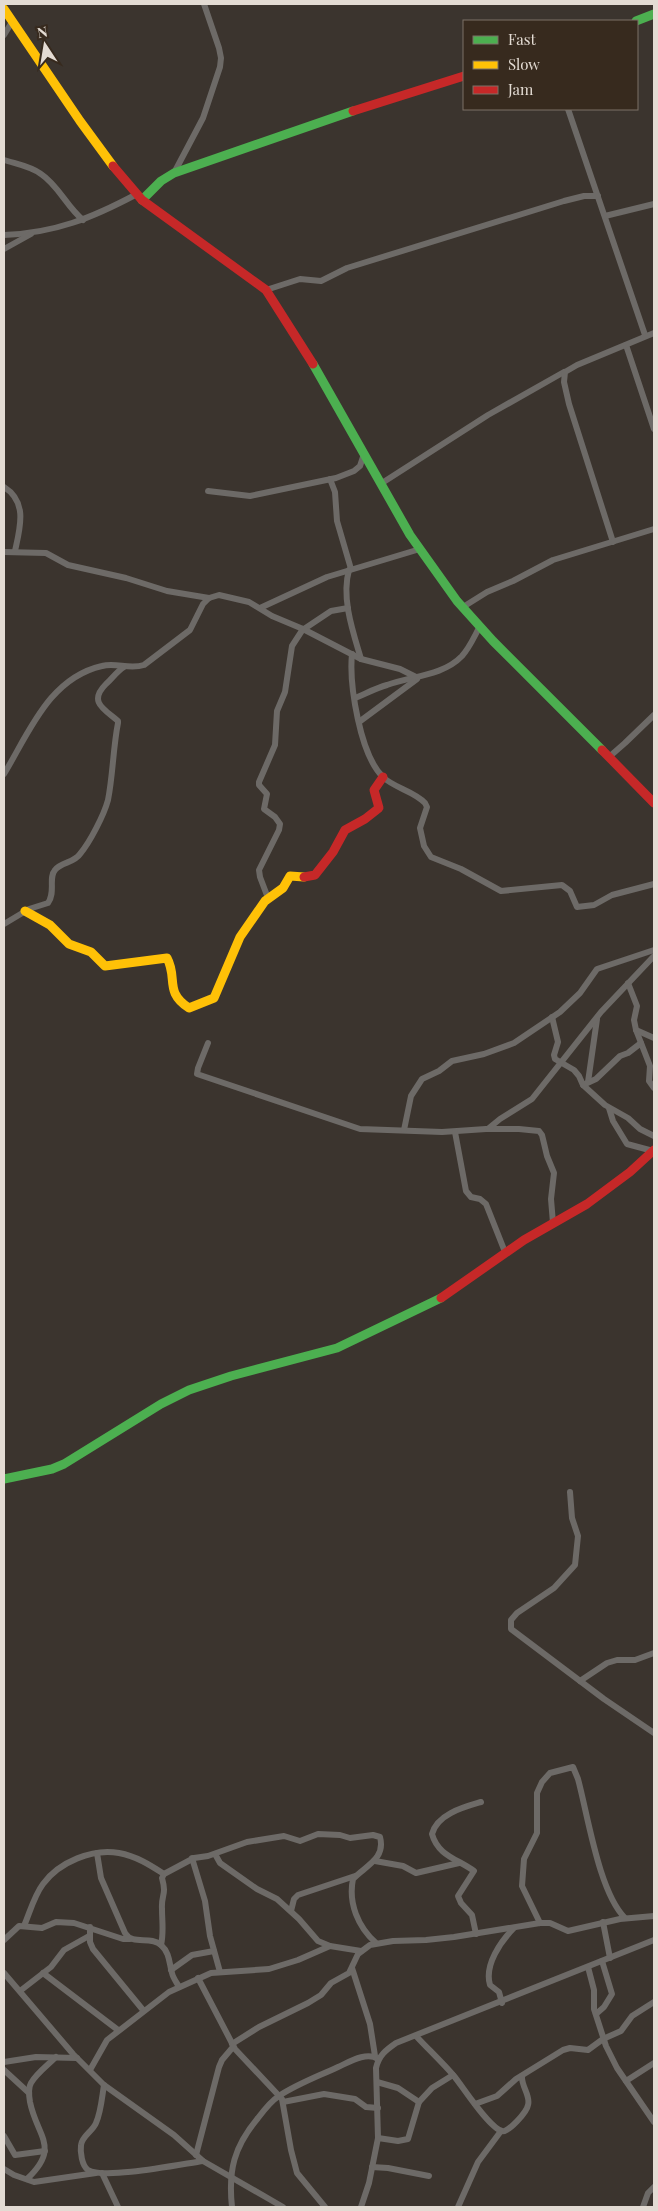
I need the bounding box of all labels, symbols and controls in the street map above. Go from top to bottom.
north arrow [20,20,70,70]
legend [463,20,638,110]
text: N [35,21,49,42]
text: Fast [508,29,537,49]
text: Slow [508,54,540,74]
text: Jam [507,79,534,99]

